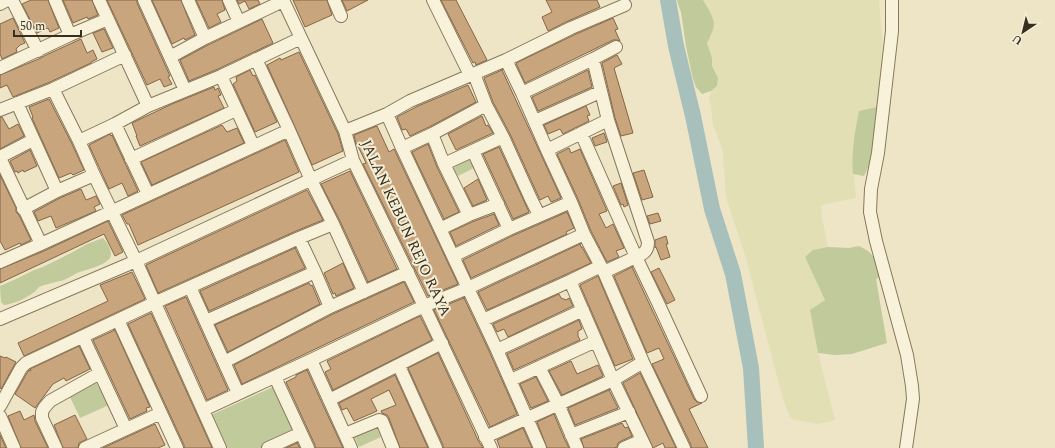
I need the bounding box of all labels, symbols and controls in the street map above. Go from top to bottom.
scale bar [14,12,81,38]
north arrow [1003,12,1043,52]
text: 50 m [20,17,45,36]
text: U [1009,30,1026,49]
street label: JALAN KEBUN REJO RAYA [354,136,457,320]

